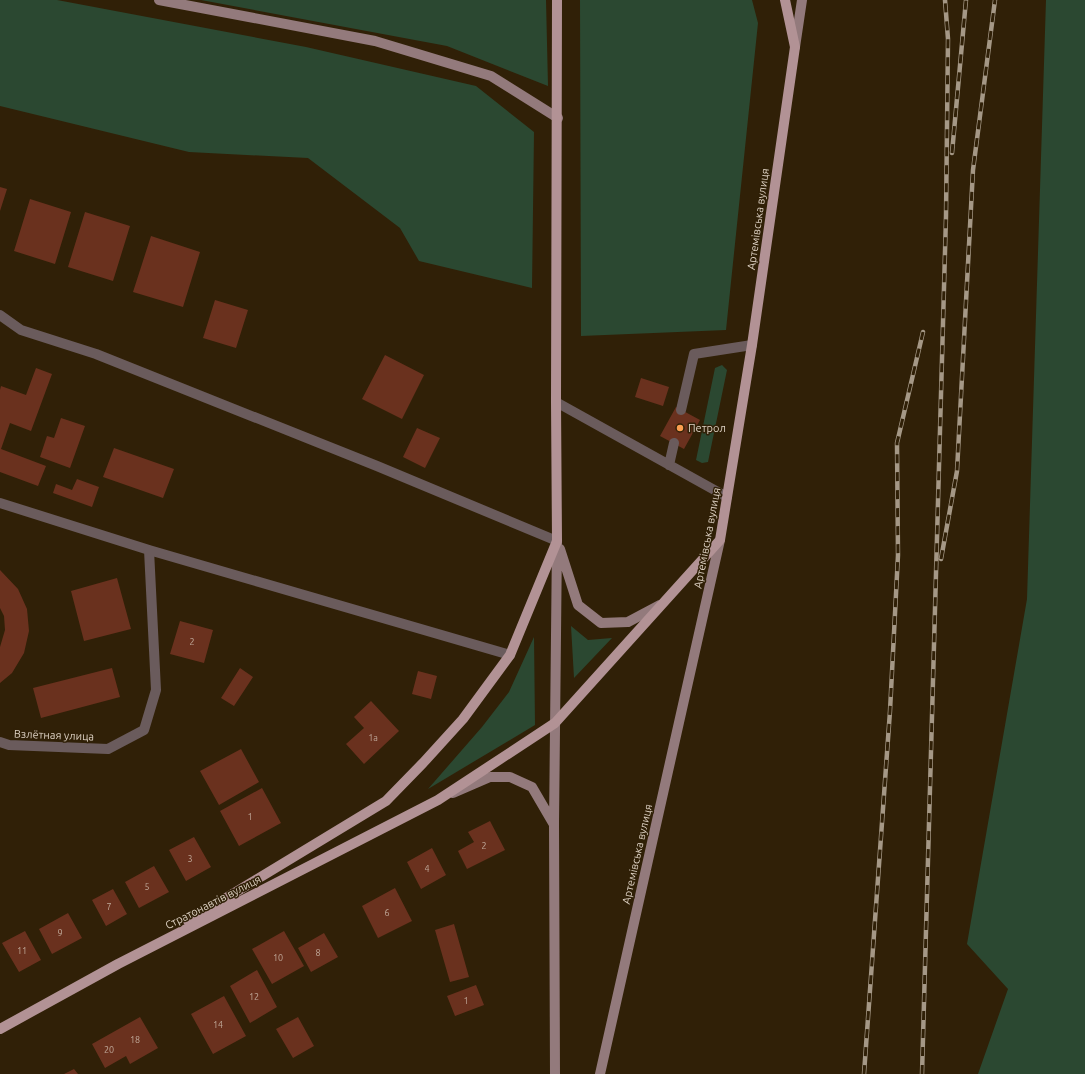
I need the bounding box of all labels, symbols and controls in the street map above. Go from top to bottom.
street label: Артемівська вулиця [745,167,771,271]
place label: Петрол [688,422,726,434]
marker: Петрол [675,423,685,433]
street label: Артемівська вулиця [691,487,723,589]
house number: 2 [189,637,195,647]
street label: Взлётная улица [14,728,94,742]
house number: 1а [368,733,378,743]
street label: Артемівська вулиця [620,803,654,905]
house number: 1 [247,812,253,822]
house number: 2 [481,841,487,851]
house number: 3 [187,854,193,864]
house number: 4 [424,864,430,874]
street label: Стратонавтів вулиця [163,873,263,931]
house number: 5 [144,882,150,892]
house number: 7 [106,902,112,912]
house number: 6 [384,908,390,918]
house number: 9 [57,928,63,938]
house number: 11 [17,946,27,956]
house number: 8 [315,948,321,958]
house number: 10 [273,953,283,963]
house number: 12 [249,992,259,1002]
house number: 1 [463,996,469,1006]
house number: 14 [213,1020,223,1030]
house number: 18 [130,1035,140,1045]
house number: 20 [104,1045,114,1055]

